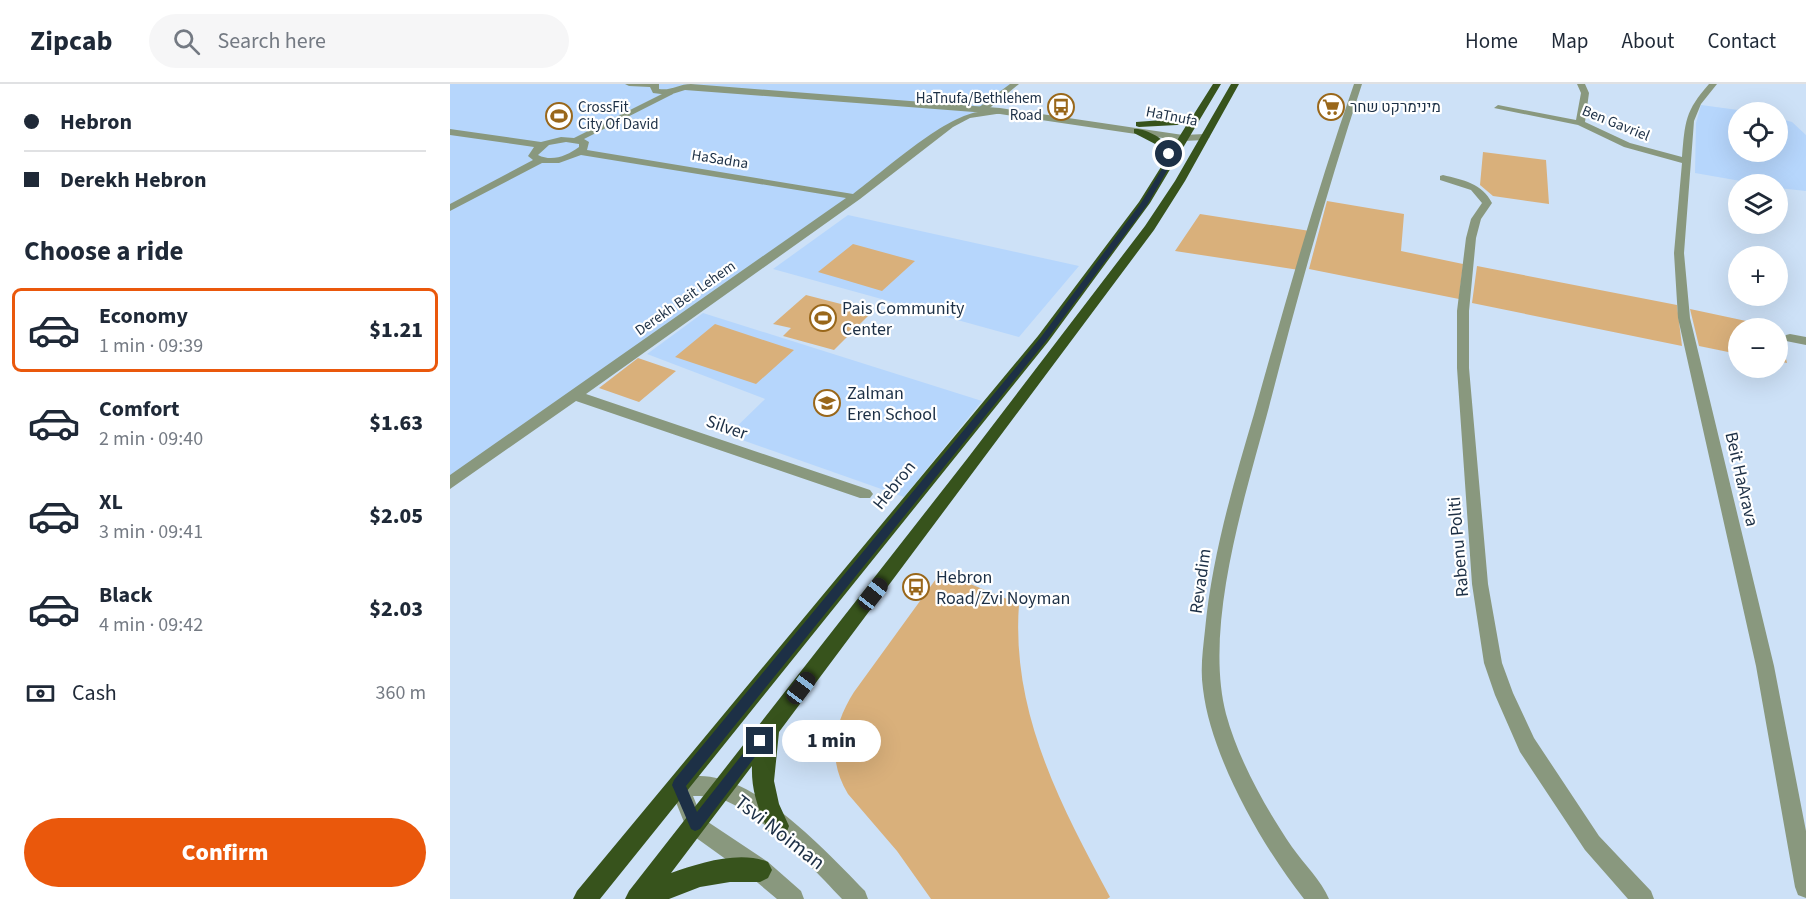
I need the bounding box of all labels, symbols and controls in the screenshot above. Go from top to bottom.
search box [149,14,569,68]
text: Zipcab [30,21,113,61]
icon: search [170,25,203,58]
text: Search here [218,25,326,57]
text: Home [1465,26,1518,56]
text: Map [1551,26,1589,56]
text: About [1622,26,1674,56]
text: Contact [1707,26,1776,56]
place label: HaTnufa/Bethlehem Road [916,88,1042,126]
bus stop icon: HaTnufa/Bethlehem Road [1046,92,1076,122]
supermarket icon: מינימרקט שחר [1316,92,1346,122]
place label: CrossFit City Of David [578,97,658,135]
place label: מינימרקט שחר [1350,97,1441,118]
street label: Ben Gavriel [1579,100,1653,147]
sports icon: CrossFit City Of David [544,101,574,131]
street label: HaTnufa [1144,101,1200,132]
map controls [1728,102,1788,378]
button: locate [1728,102,1788,162]
text: Hebron [60,106,132,138]
route start [1155,140,1182,167]
street label: HaSadna [690,145,750,174]
text: Derekh Hebron [60,164,206,196]
button: layers [1728,174,1788,234]
text: Choose a ride [24,232,184,271]
button: + [1728,246,1788,306]
street label: Derekh Beit Lehem [631,256,740,341]
place label: Pais Community Center [842,296,965,342]
text: Economy [99,300,188,332]
icon: car [27,303,81,357]
sports icon: Pais Community Center [808,303,838,333]
text: $1.21 [369,314,423,346]
button: − [1728,318,1788,378]
text: 1 min · 09:39 [99,332,203,360]
place label: Zalman Eren School [847,381,937,427]
school or university icon: Zalman Eren School [812,388,842,418]
text: Comfort [99,393,180,425]
icon: car [27,396,81,450]
text: $1.63 [369,407,423,439]
street label: Silver [703,409,752,446]
text: 2 min · 09:40 [99,425,203,453]
street label: Beit HaArava [1719,429,1765,529]
street label: Hebron [867,456,922,515]
text: XL [99,486,123,518]
icon: car [27,489,81,543]
street label: Rabenu Politi [1442,496,1475,598]
text: $2.05 [369,500,423,532]
text: 3 min · 09:41 [99,518,203,546]
street label: Revadim [1184,547,1217,615]
place label: Hebron Road/Zvi Noyman [936,565,1070,611]
bus stop icon: Hebron Road/Zvi Noyman [901,572,931,602]
car [855,574,891,614]
text: Black [99,579,153,611]
icon: car [27,582,81,636]
text: $2.03 [369,593,423,625]
text: 4 min · 09:42 [99,611,203,639]
car [783,668,819,708]
icon: cash [24,677,57,710]
text: Cash [72,677,117,709]
text: 360 m [376,679,426,707]
callout: 1 min [781,720,880,762]
route end [746,727,773,754]
text: 1 min [807,727,856,755]
street label: Tsvi Noiman [728,787,832,877]
button: Confirm [24,818,426,887]

